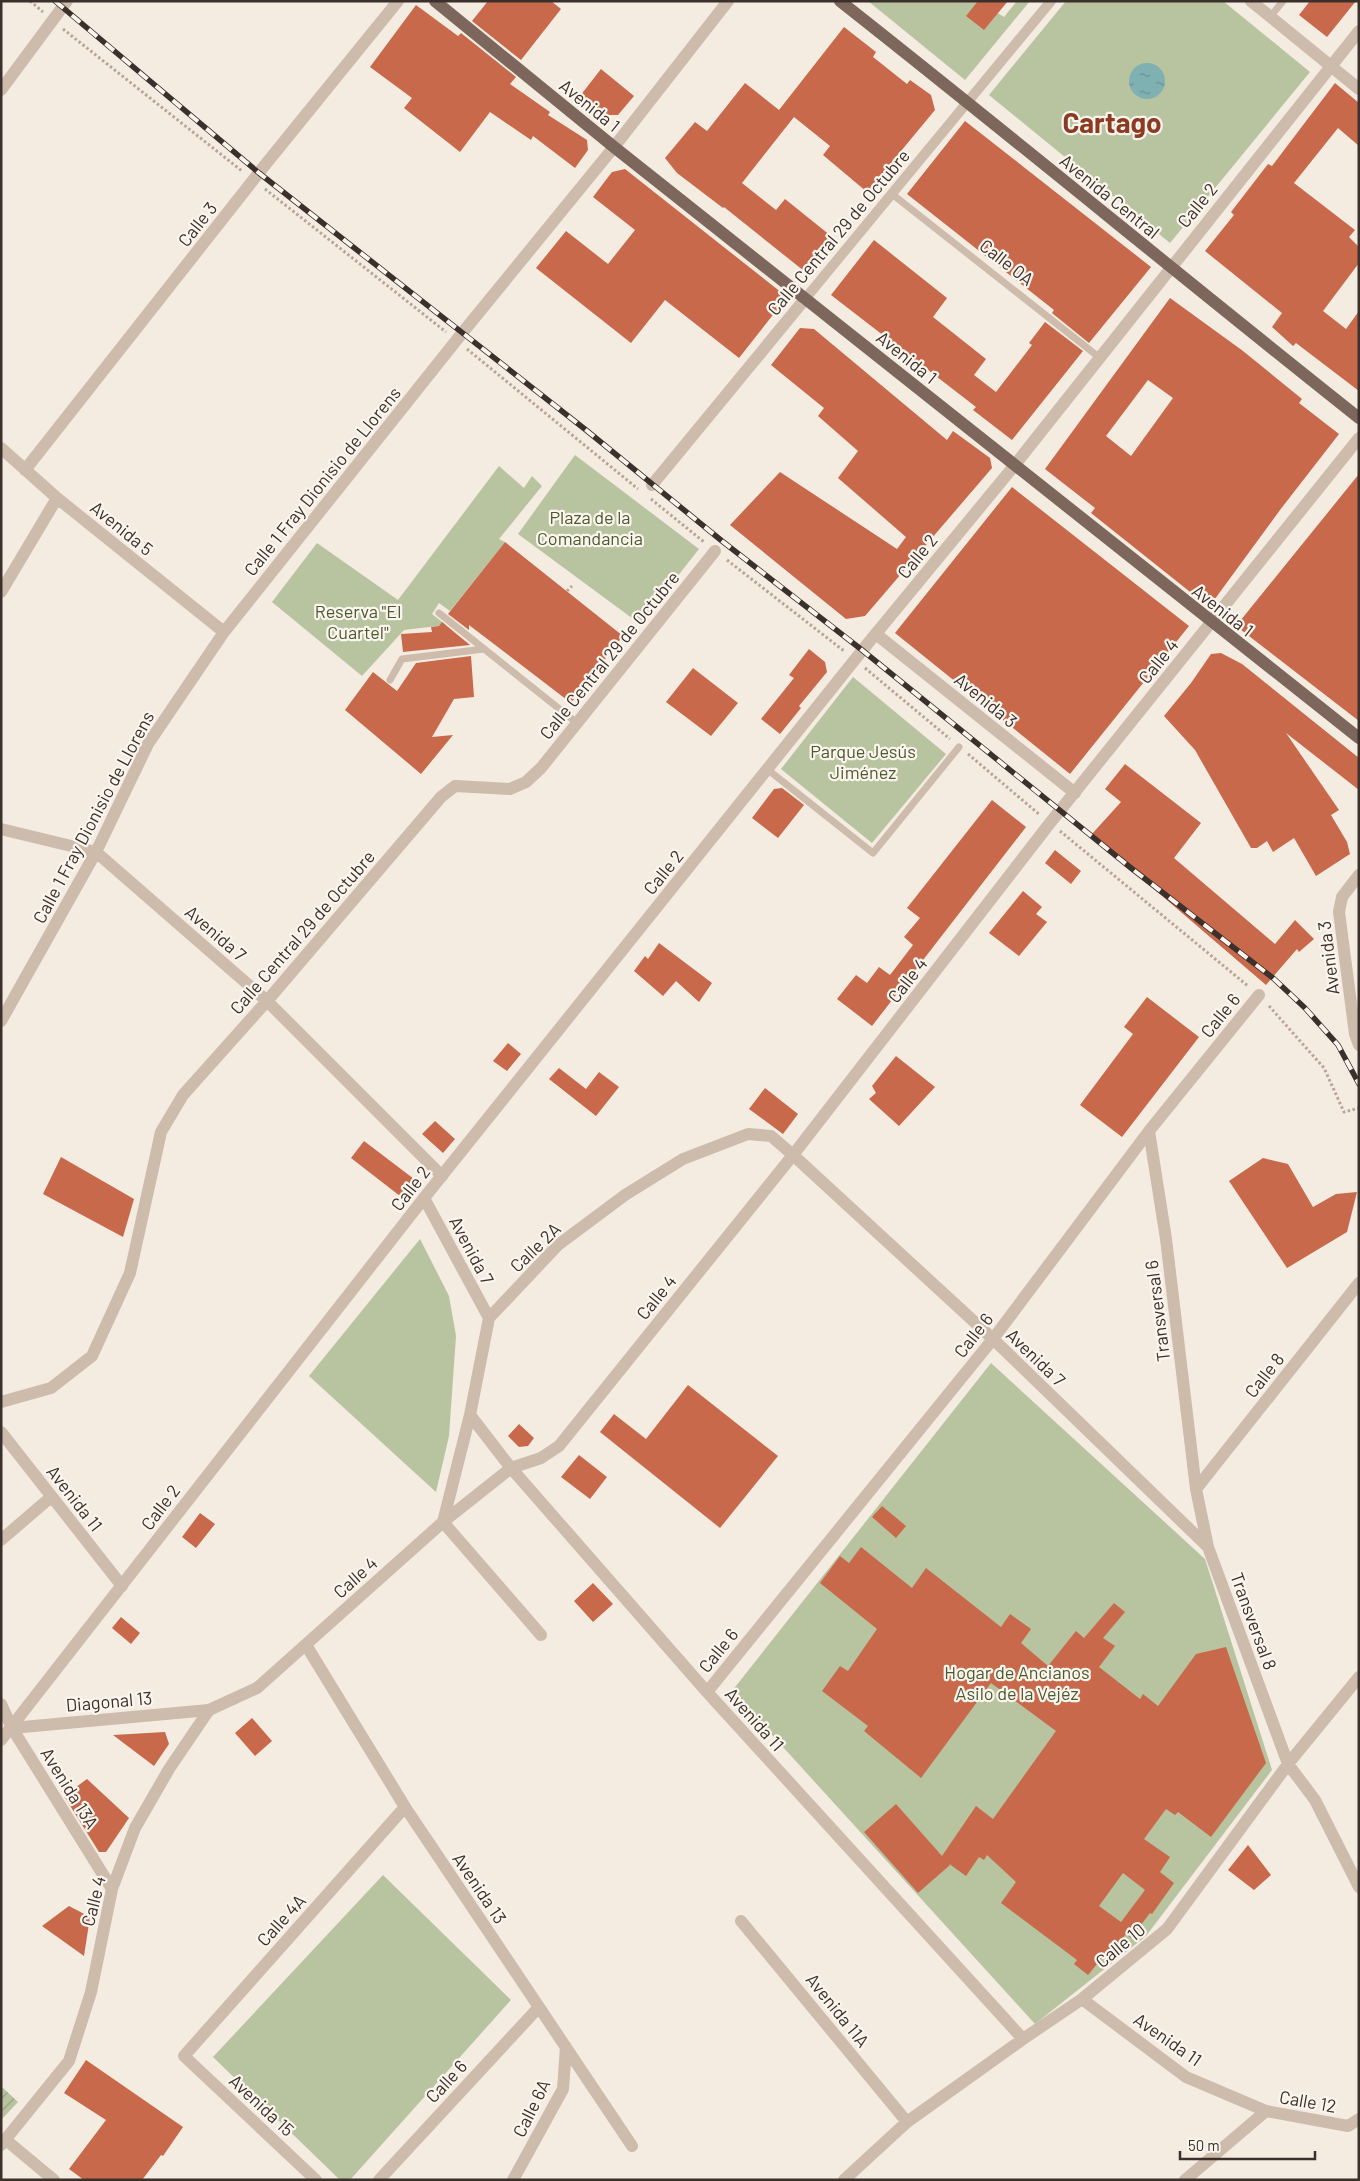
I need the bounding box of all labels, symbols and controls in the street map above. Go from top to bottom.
street label: Avenida 1 [555,74,625,136]
district label: Cartago [1062,105,1162,139]
street label: Calle Central 29 de Octubre [762,145,914,319]
street label: Avenida Central [1056,149,1164,243]
street label: Calle 2 [1172,178,1222,232]
street label: Calle 3 [173,197,221,251]
street label: Calle 0A [976,234,1038,290]
street label: Avenida 1 [872,326,942,388]
street label: Calle 1 Fray Dionisio de Llorens [239,382,405,580]
street label: Avenida 5 [86,496,158,560]
park label: Plaza de la Comandancia [537,506,643,549]
street label: Calle 2 [892,529,942,583]
street label: Calle Central 29 de Octubre [534,566,684,744]
street label: Avenida 1 [1188,579,1258,641]
park label: Reserva "El Cuartel" [315,600,401,643]
street label: Calle 4 [1133,634,1183,688]
street label: Avenida 3 [950,668,1022,732]
street label: Calle 1 Fray Dionisio de Llorens [28,707,158,927]
park label: Parque Jesús Jiménez [810,740,916,783]
street label: Calle 2 [638,845,688,899]
street label: Calle Central 29 de Octubre [225,846,379,1018]
street label: Avenida 7 [181,901,251,966]
street label: Avenida 3 [1313,920,1343,996]
street label: Calle 4 [883,953,931,1007]
street label: Calle 6 [1195,988,1245,1042]
street label: Calle 2 [386,1161,434,1215]
street label: Avenida 7 [445,1212,499,1288]
street label: Calle 2A [505,1217,565,1276]
street label: Transversal 6 [1140,1259,1174,1363]
street label: Calle 4 [631,1270,681,1324]
street label: Calle 6 [949,1308,997,1362]
street label: Avenida 7 [1002,1323,1070,1391]
street label: Calle 8 [1240,1348,1288,1402]
street label: Avenida 11 [42,1461,108,1535]
street label: Calle 2 [136,1480,184,1534]
street label: Calle 4 [329,1552,381,1602]
street label: Transversal 8 [1226,1569,1282,1673]
street label: Calle 6 [693,1623,743,1677]
park label: Hogar de Ancianos Asilo de la Vejéz [944,1661,1090,1704]
street label: Avenida 11 [721,1683,789,1755]
street label: Diagonal 13 [65,1686,153,1716]
street label: Avenida 13A [36,1743,104,1833]
street label: Avenida 13 [448,1848,512,1928]
street label: Calle 4 [76,1873,110,1929]
street label: Calle 4A [252,1889,310,1951]
street label: Calle 10 [1091,1918,1149,1972]
street label: Avenida 11A [802,1969,875,2051]
street label: Avenida 11 [1130,2008,1206,2070]
street label: Calle 6 [421,2055,471,2107]
street label: Avenida 15 [225,2069,299,2141]
street label: Calle 6A [508,2075,554,2141]
street label: Calle 12 [1278,2085,1338,2117]
scale bar [1180,2128,1315,2160]
text: 50 m [1188,2136,1220,2154]

